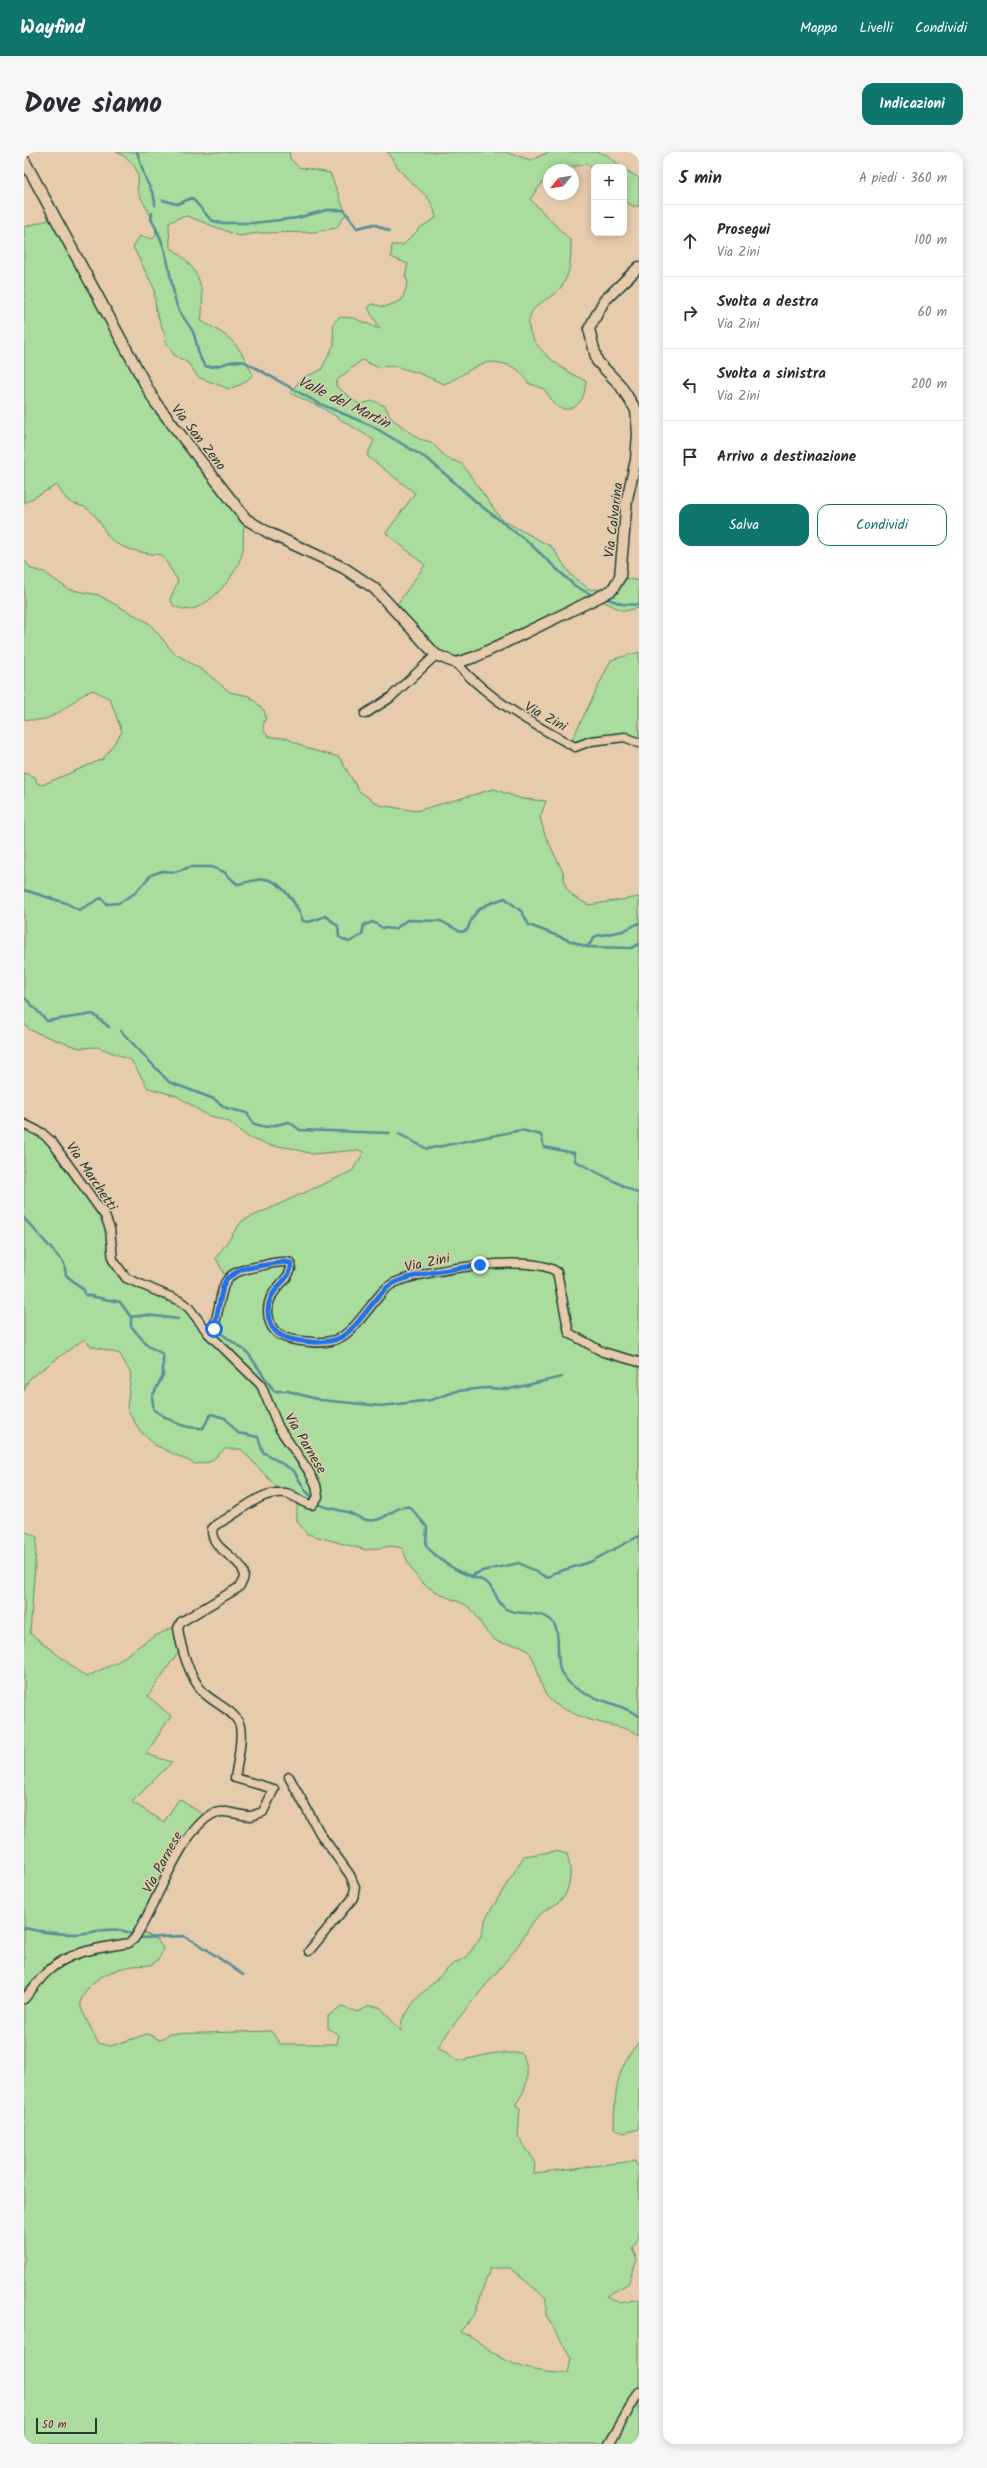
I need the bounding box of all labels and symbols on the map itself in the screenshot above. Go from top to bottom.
north arrow [543,164,579,200]
water label: Valle del Martin [293,370,395,436]
street label: Via San Zeno [165,400,231,475]
street label: Via Calvarina [598,481,630,559]
street label: Via Zini [520,696,571,738]
street label: Via Marchetti [60,1137,123,1216]
street label: Via Zini [403,1247,453,1278]
route end [471,1256,489,1274]
route start [205,1320,223,1338]
street label: Via Parnese [278,1409,332,1479]
street label: Via Parnese [137,1827,189,1897]
scale bar [36,2416,97,2435]

